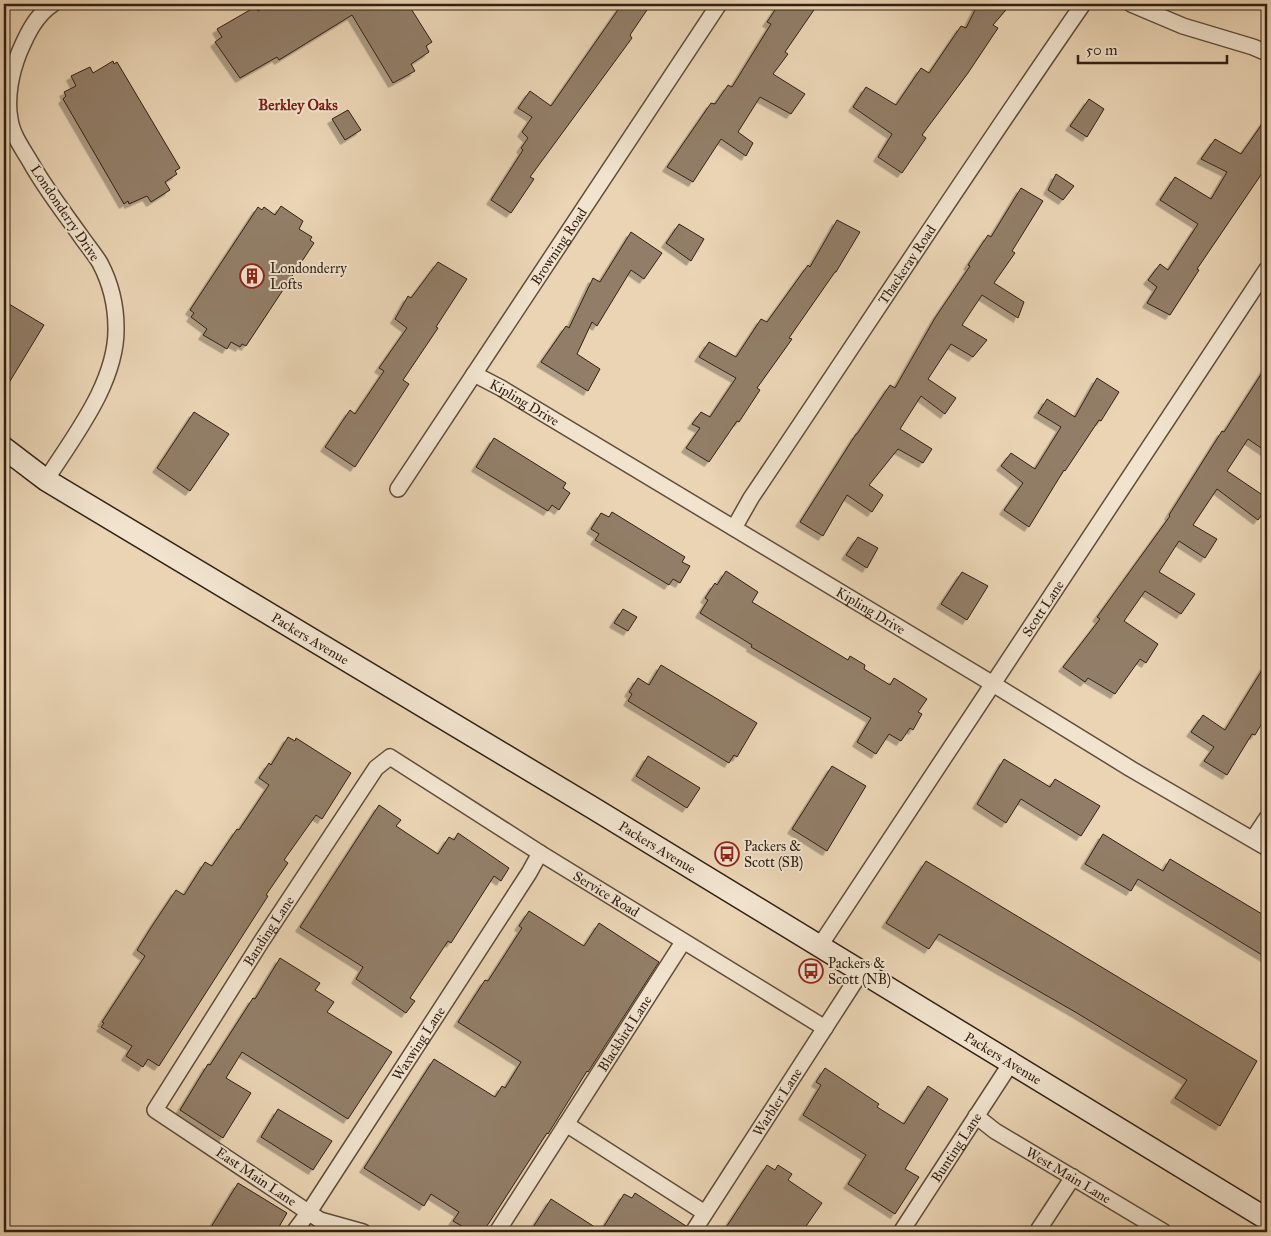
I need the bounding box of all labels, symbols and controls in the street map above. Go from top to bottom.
scale bar [1078,32,1227,64]
text: 50 m [1086,41,1118,59]
district label: Berkley Oaks [258,96,338,115]
street label: Londonderry Drive [27,162,103,264]
street label: Browning Road [527,204,590,288]
street label: Thackeray Road [874,222,939,308]
place label: Londonderry Lofts [270,260,347,293]
building icon: Londonderry Lofts [239,263,265,289]
street label: Kipling Drive [487,375,563,430]
street label: Scott Lane [1018,577,1068,640]
street label: Kipling Drive [833,583,909,638]
street label: Packers Avenue [269,609,352,668]
street label: Packers Avenue [616,817,699,877]
place label: Packers & Scott (SB) [744,838,803,872]
bus stop icon: Packers & Scott (SB) [714,841,740,867]
street label: Service Road [570,867,643,921]
street label: Banding Lane [239,892,298,969]
place label: Packers & Scott (NB) [828,955,891,989]
bus stop icon: Packers & Scott (NB) [798,958,824,984]
street label: Blackbird Lane [594,992,655,1075]
street label: Waxwing Lane [388,1003,449,1084]
street label: Packers Avenue [961,1028,1045,1088]
street label: Warbler Lane [749,1064,806,1139]
street label: Bunting Lane [927,1109,985,1185]
street label: West Main Lane [1023,1143,1114,1207]
street label: East Main Lane [213,1144,300,1210]

